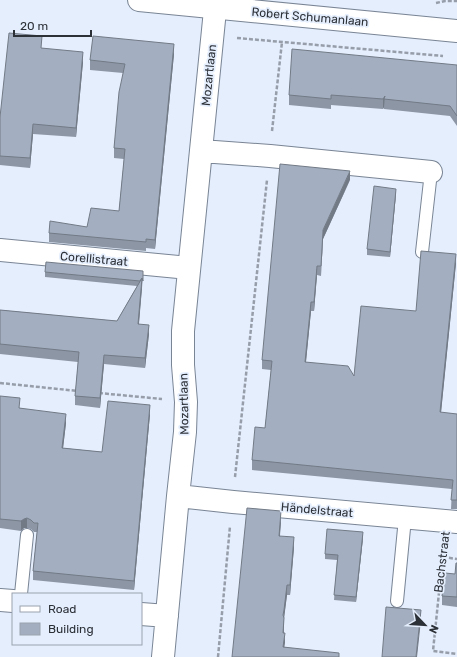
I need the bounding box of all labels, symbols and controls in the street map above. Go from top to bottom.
street label: Robert Schumanlaan [251,5,369,29]
scale bar [14,12,91,38]
text: 20 m [20,19,48,33]
street label: Mozartlaan [199,44,219,106]
street label: Corellistraat [60,249,129,269]
street label: Mozartlaan [176,373,192,435]
street label: Händelstraat [280,500,354,520]
street label: Bachstraat [431,530,453,593]
legend [12,593,142,645]
text: Road [48,602,76,616]
north arrow [405,605,445,645]
text: Building [48,622,94,636]
text: N [426,623,441,635]

